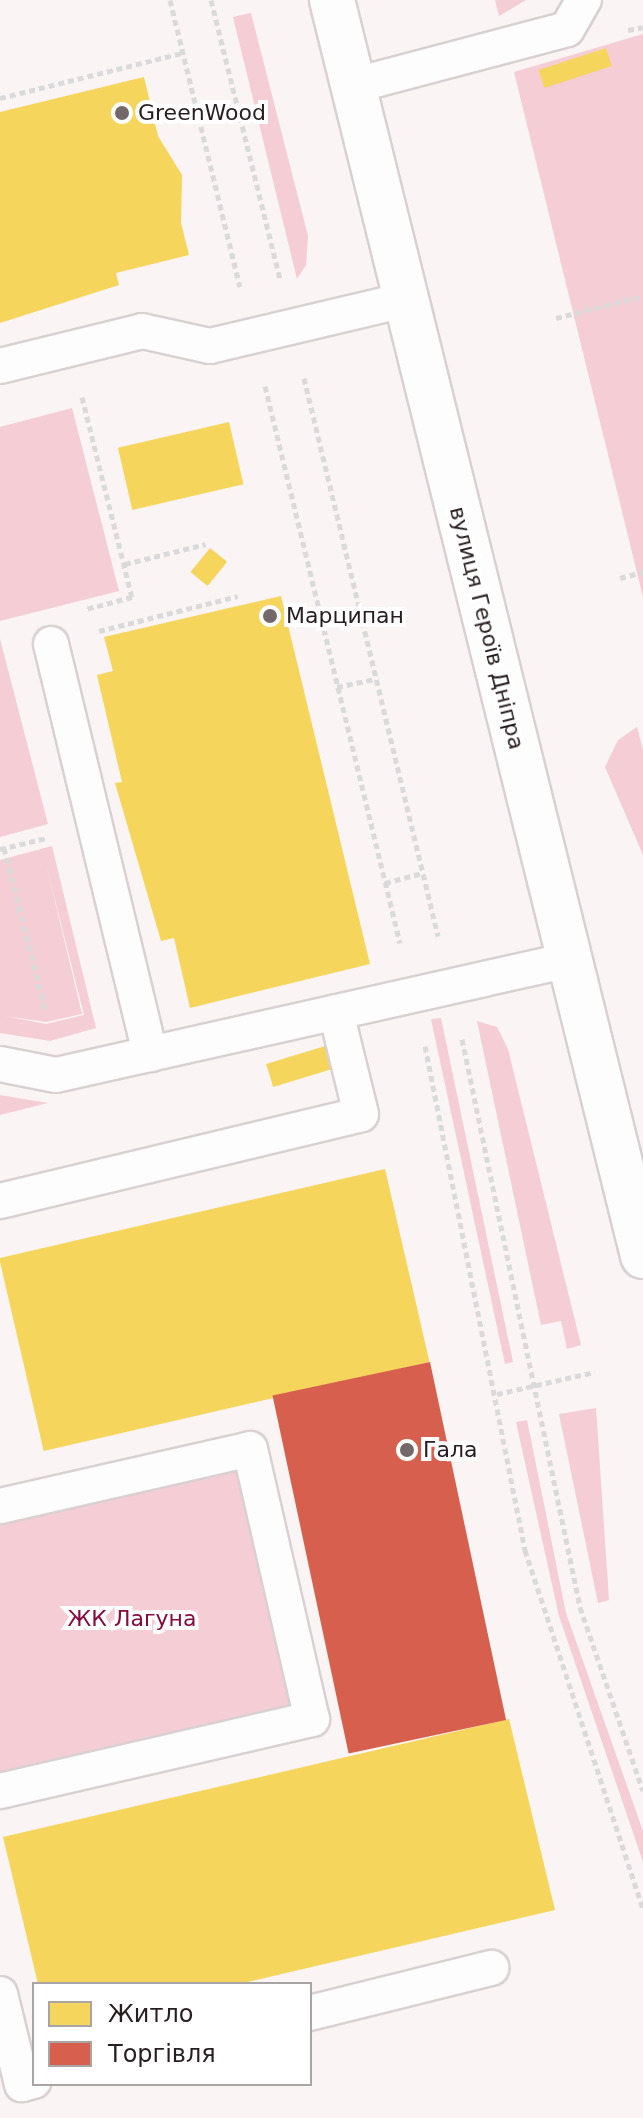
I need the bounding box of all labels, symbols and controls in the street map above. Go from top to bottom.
place label: GreenWood [138,100,266,126]
marker: GreenWood [113,104,131,122]
street label: вулиця Героїв Дніпра [444,504,530,752]
place label: Марципан [286,603,404,629]
marker: Марципан [261,607,279,625]
place label: Гала [423,1437,477,1463]
marker: Гала [398,1441,416,1459]
park label: ЖК Лагуна [68,1606,196,1632]
legend [32,1982,312,2086]
text: Житло [108,2000,193,2028]
text: Торгівля [108,2040,216,2068]

